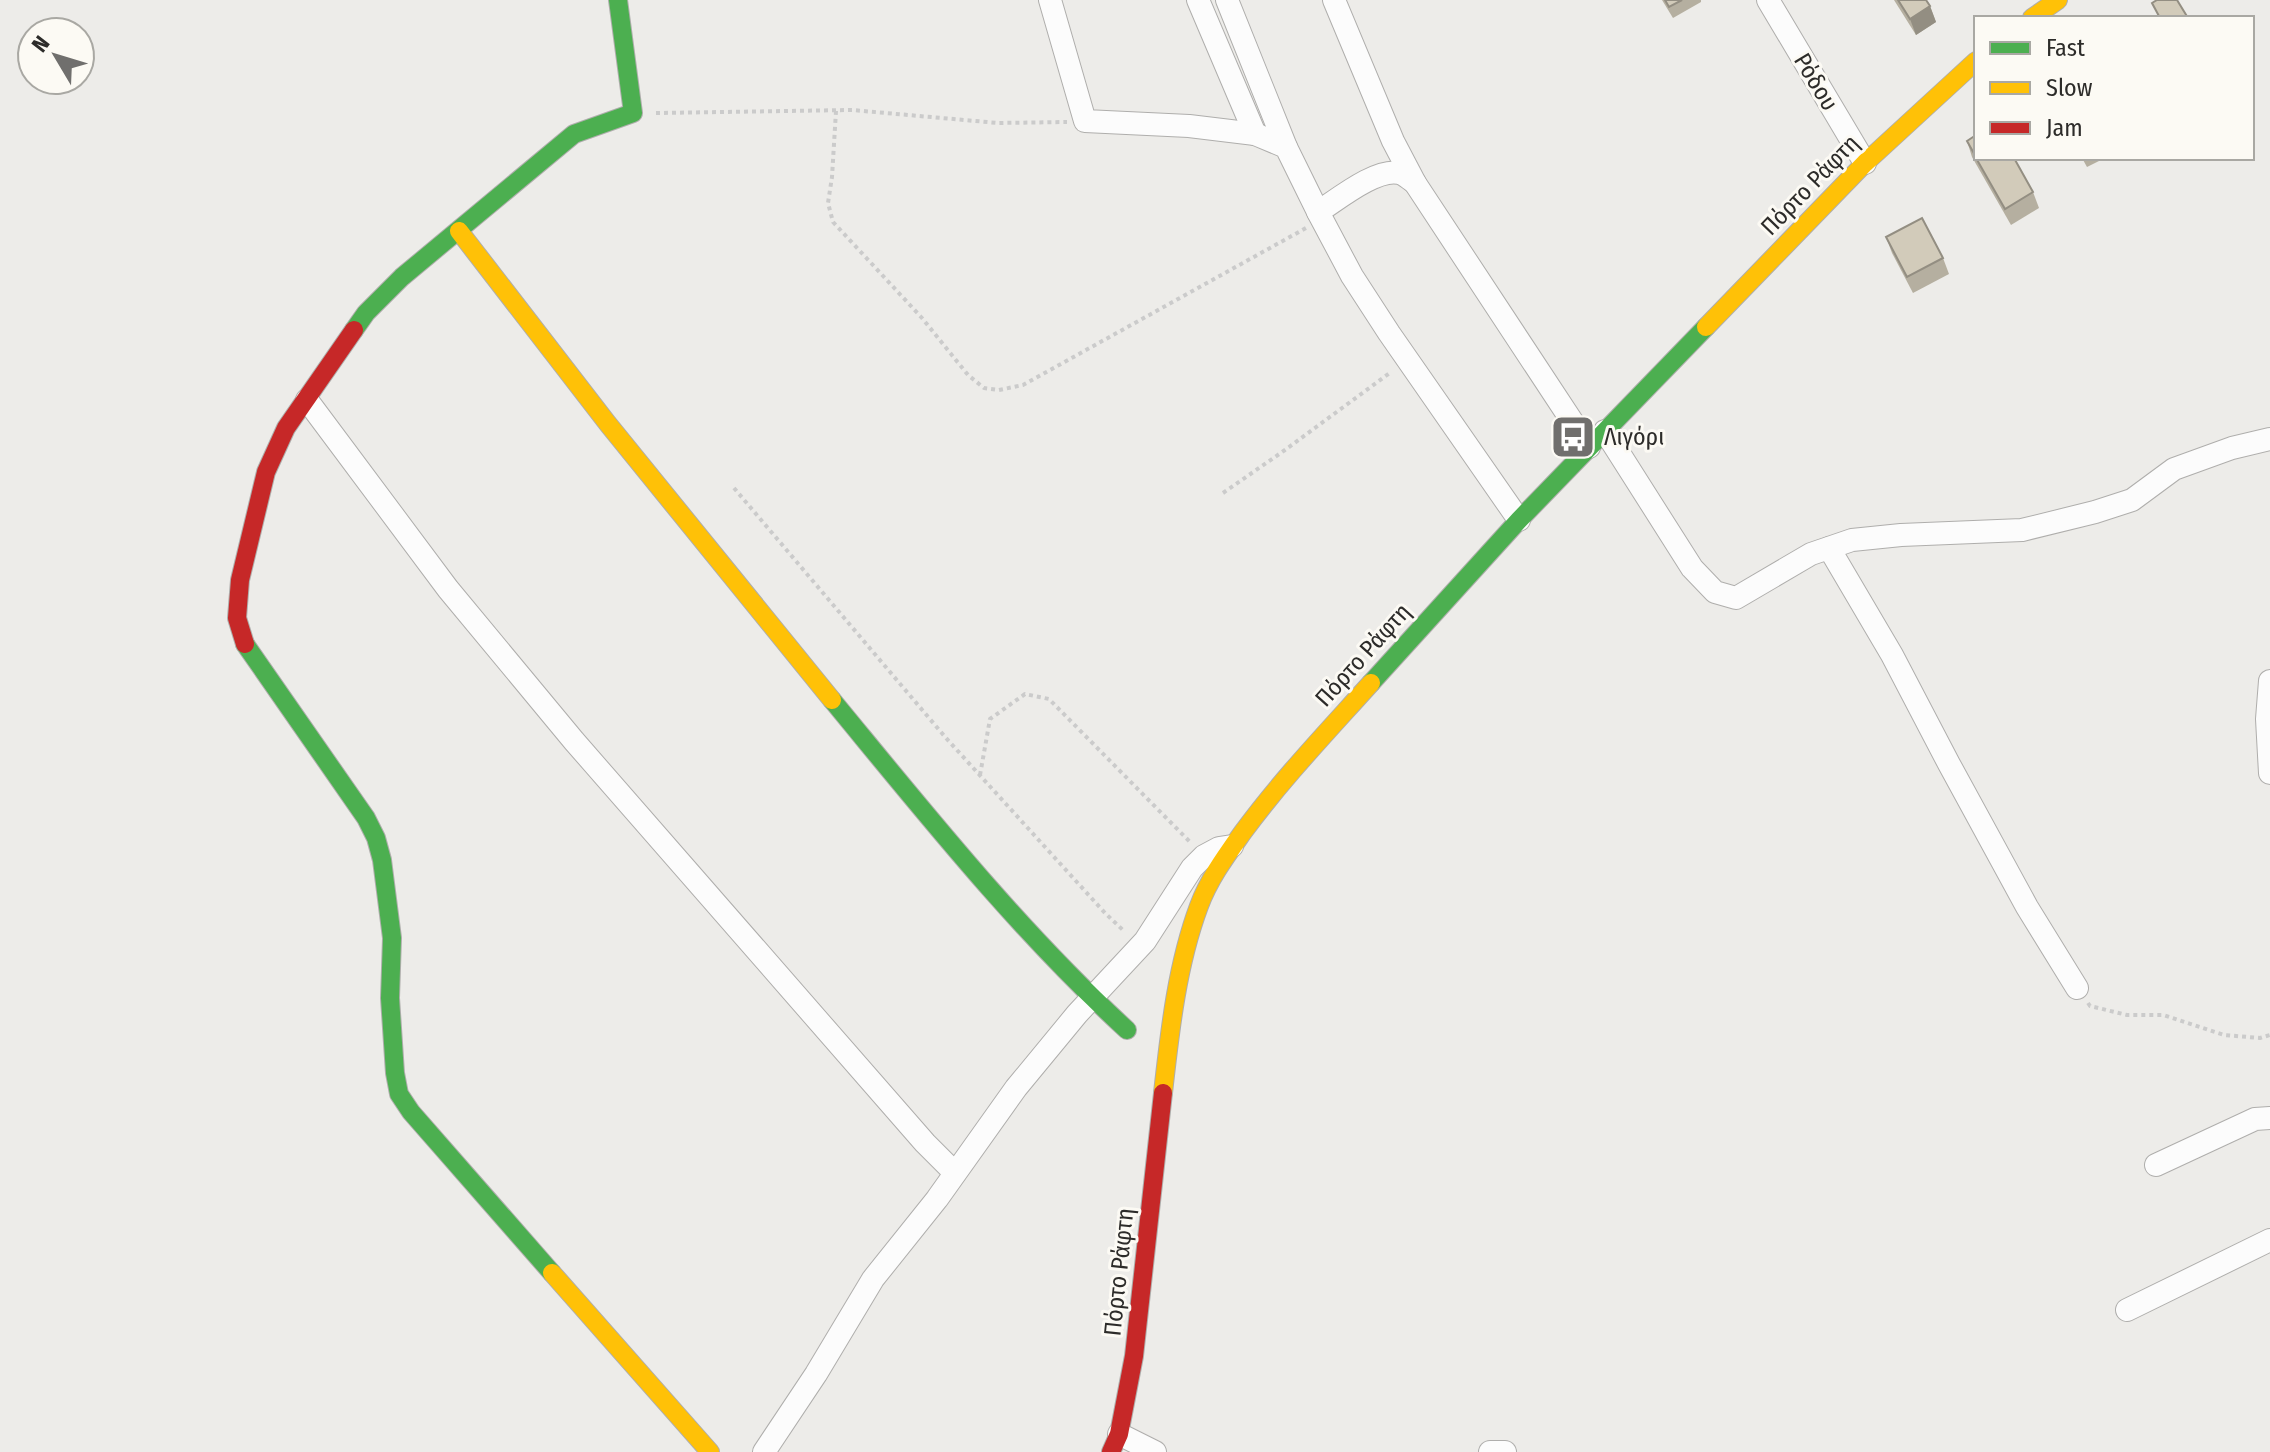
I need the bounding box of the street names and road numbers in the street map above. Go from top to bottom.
street label: Ρόδου [1788,48,1844,116]
street label: Πόρτο Ράφτη [1755,129,1865,241]
street label: Πόρτο Ράφτη [1310,598,1416,712]
street label: Πόρτο Ράφτη [1098,1207,1140,1337]

